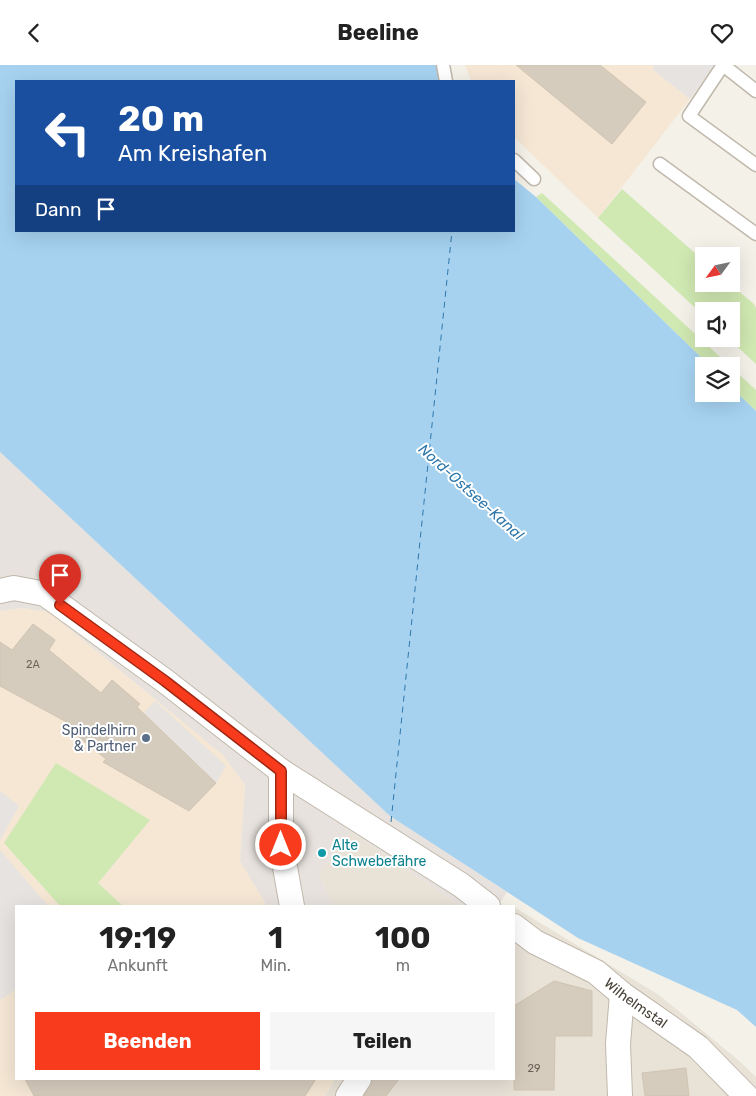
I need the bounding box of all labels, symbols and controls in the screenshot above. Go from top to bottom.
icon: back [20,19,48,47]
text: Beeline [337,19,419,46]
icon: heart [708,19,736,47]
text: 20 m [118,98,204,140]
icon: left [35,100,100,165]
text: Am Kreishafen [118,140,267,167]
icon: arrive [92,195,120,223]
text: Dann [35,198,82,221]
north arrow [695,247,740,293]
map controls [695,247,740,402]
button: sound [695,302,740,347]
button: layers [695,357,740,402]
water label: Nord-Ostsee-Kanal [415,440,527,544]
pin [39,554,81,605]
icon: arrive [46,561,74,589]
house number: 2A [26,658,41,671]
place label: Spindelhirn & Partner [62,722,137,755]
marker: Spindelhirn & Partner [140,732,152,744]
position arrow [254,818,306,870]
place label: Alte Schwebefähre [332,837,427,870]
marker: Alte Schwebefähre [316,847,328,859]
text: 19:19 [99,920,176,956]
text: 1 [268,920,283,956]
text: 100 [375,920,431,956]
text: Ankunft [108,956,168,975]
text: Min. [260,956,291,975]
text: m [396,956,410,975]
street label: Wilhelmstal [601,974,671,1032]
button: Beenden [35,1012,260,1070]
button: Teilen [270,1012,495,1070]
house number: 29 [528,1062,540,1075]

